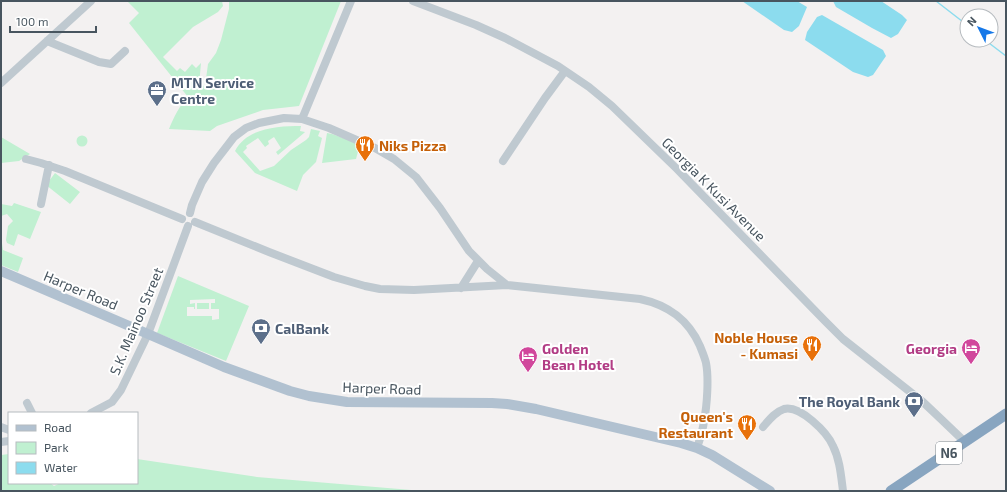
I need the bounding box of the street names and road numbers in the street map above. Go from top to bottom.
street label: Georgia K Kusi Avenue [659,134,769,244]
street label: S.K. Mainoo Street [106,265,166,377]
street label: Harper Road [41,267,121,313]
street label: Harper Road [342,378,422,398]
road number: N6 [936,442,962,464]

